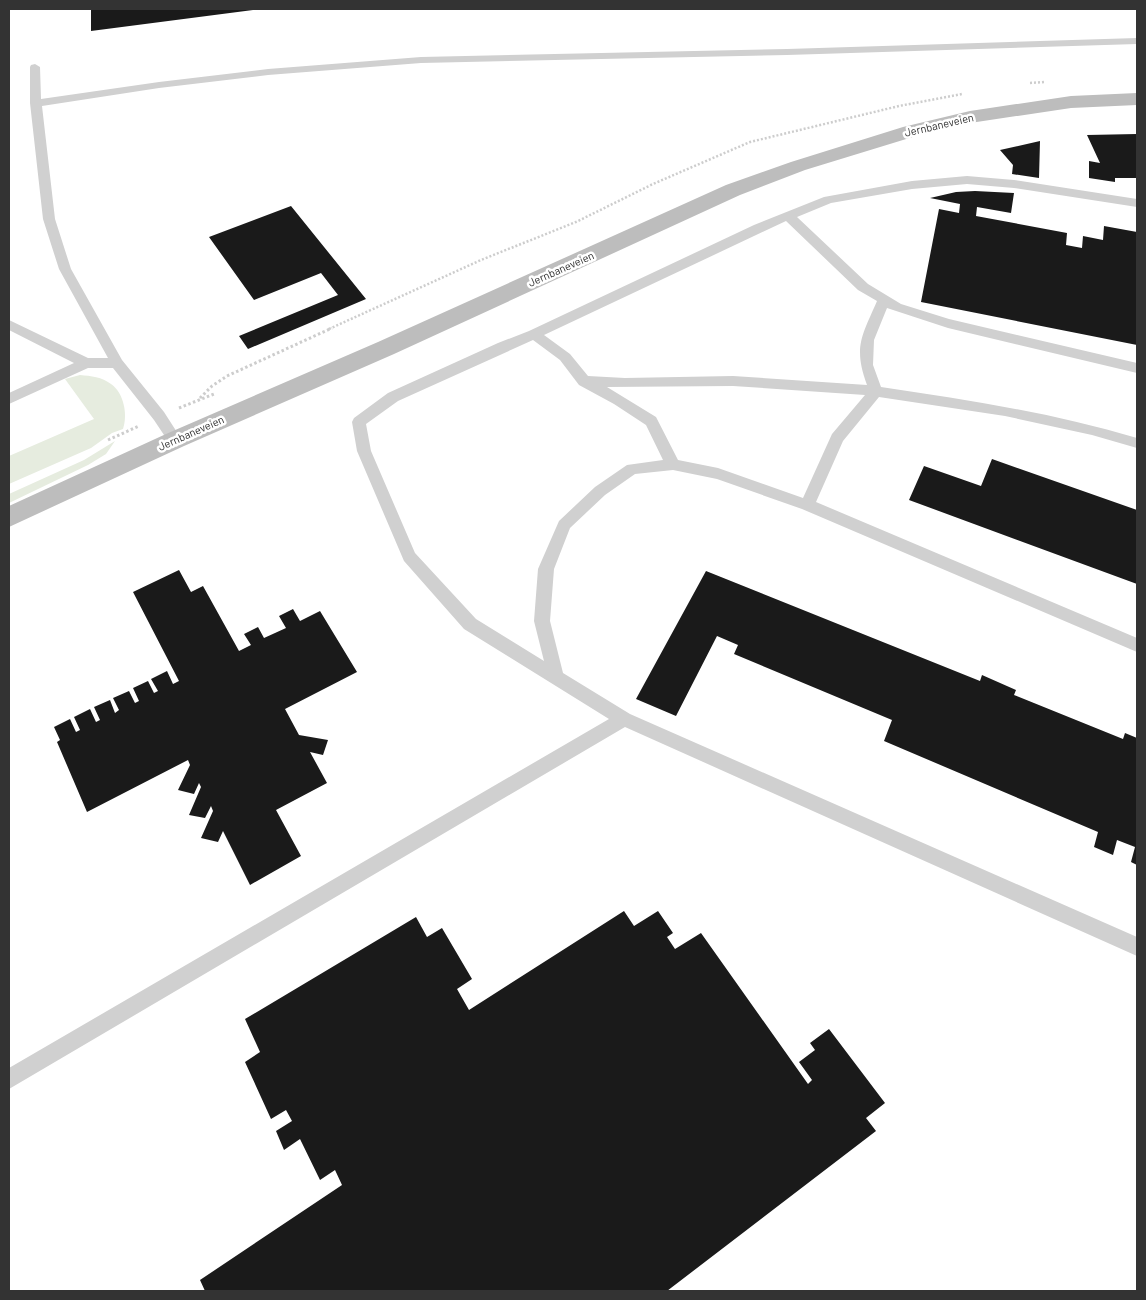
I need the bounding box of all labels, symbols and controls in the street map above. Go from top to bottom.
street label: Jernbaneveien [903,110,975,139]
street label: Jernbaneveien [526,248,596,289]
street label: Jernbaneveien [156,412,226,453]

